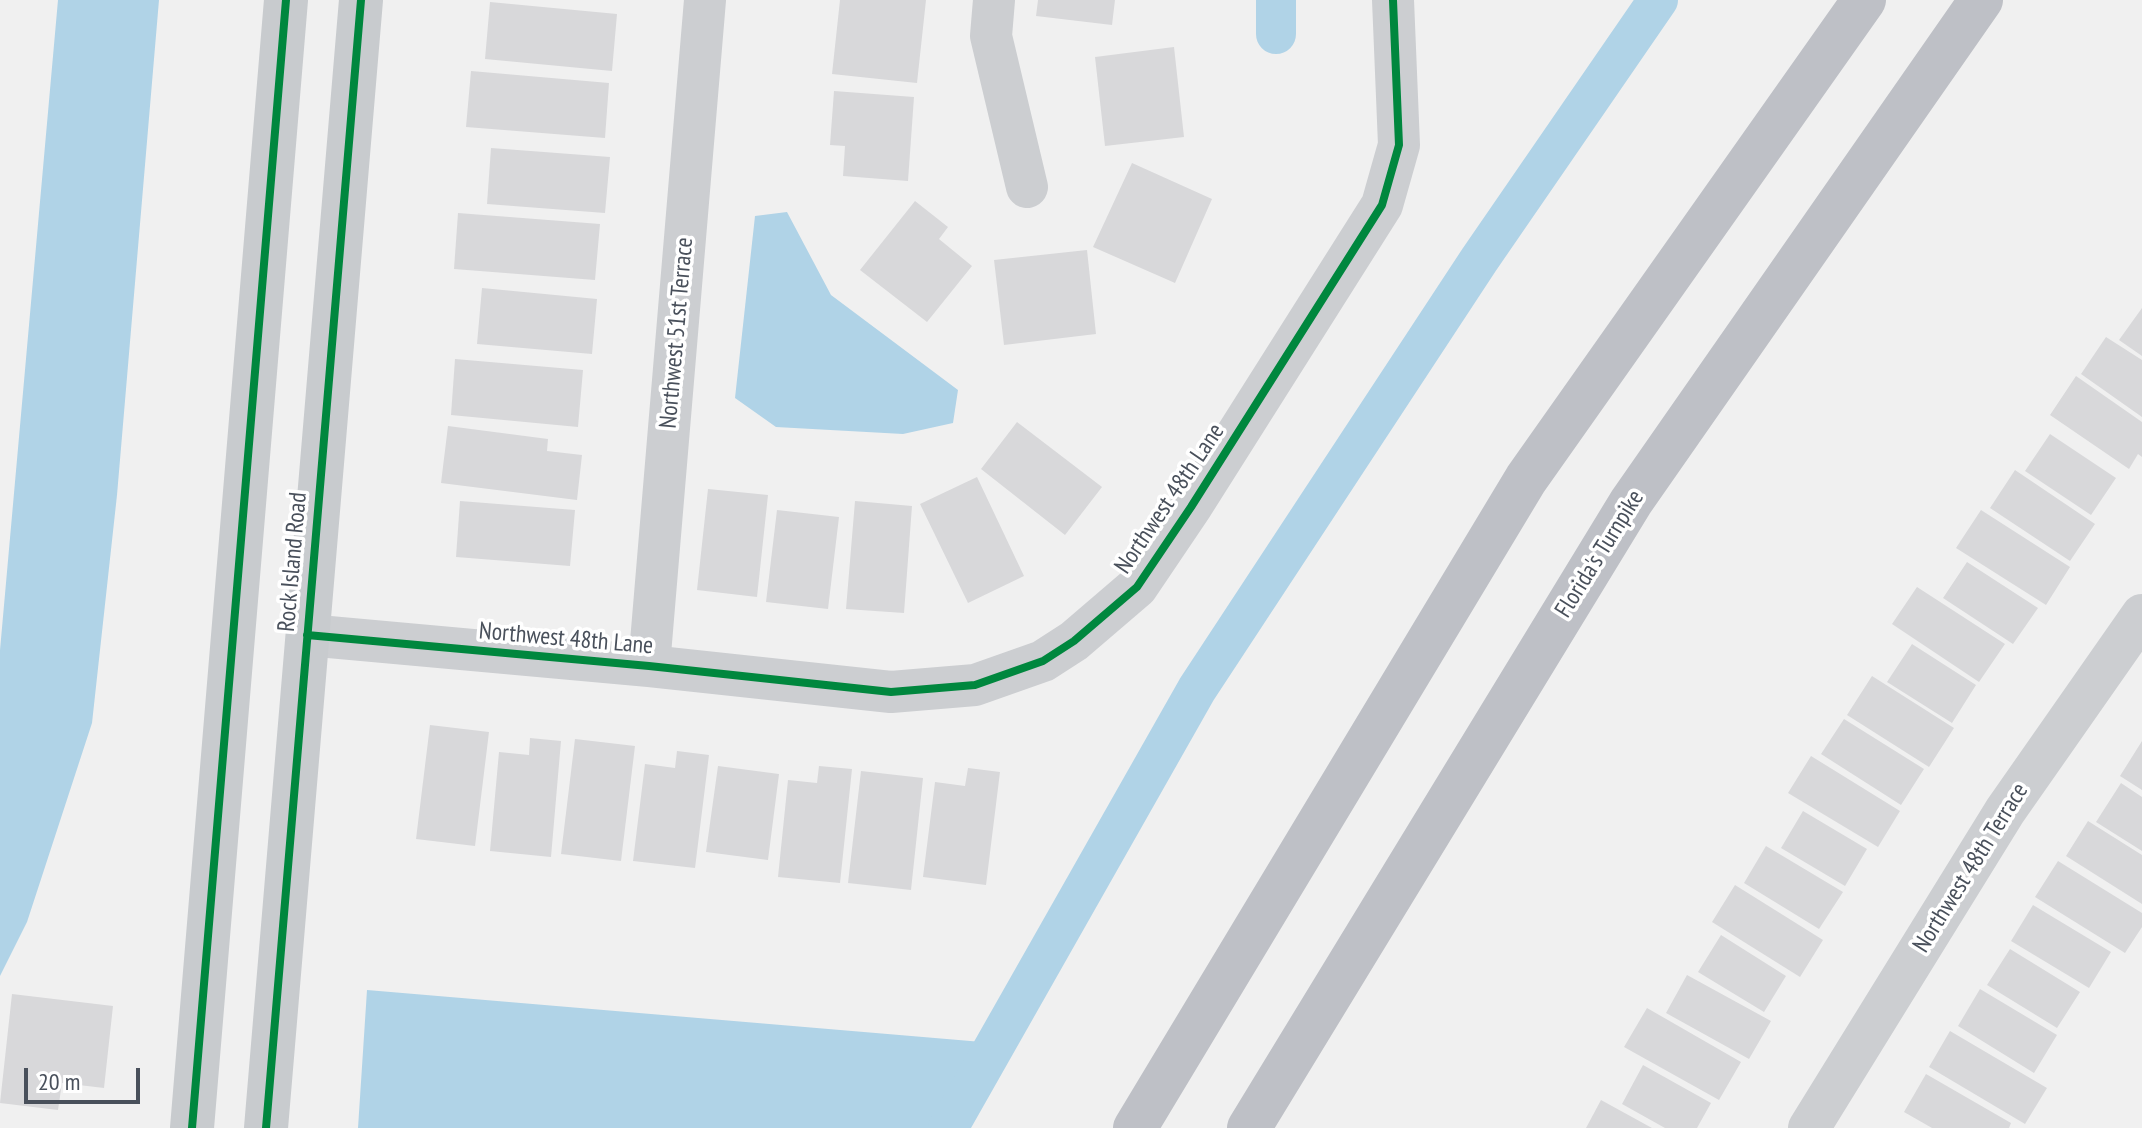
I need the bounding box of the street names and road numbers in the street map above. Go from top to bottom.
street label: Northwest 51st Terrace [654,236,700,430]
street label: Northwest 48th Lane [1109,419,1231,579]
street label: Florida's Turnpike [1549,485,1651,623]
street label: Rock Island Road [273,491,313,633]
street label: Northwest 48th Lane [478,617,654,661]
street label: Northwest 48th Terrace [1907,778,2035,958]

